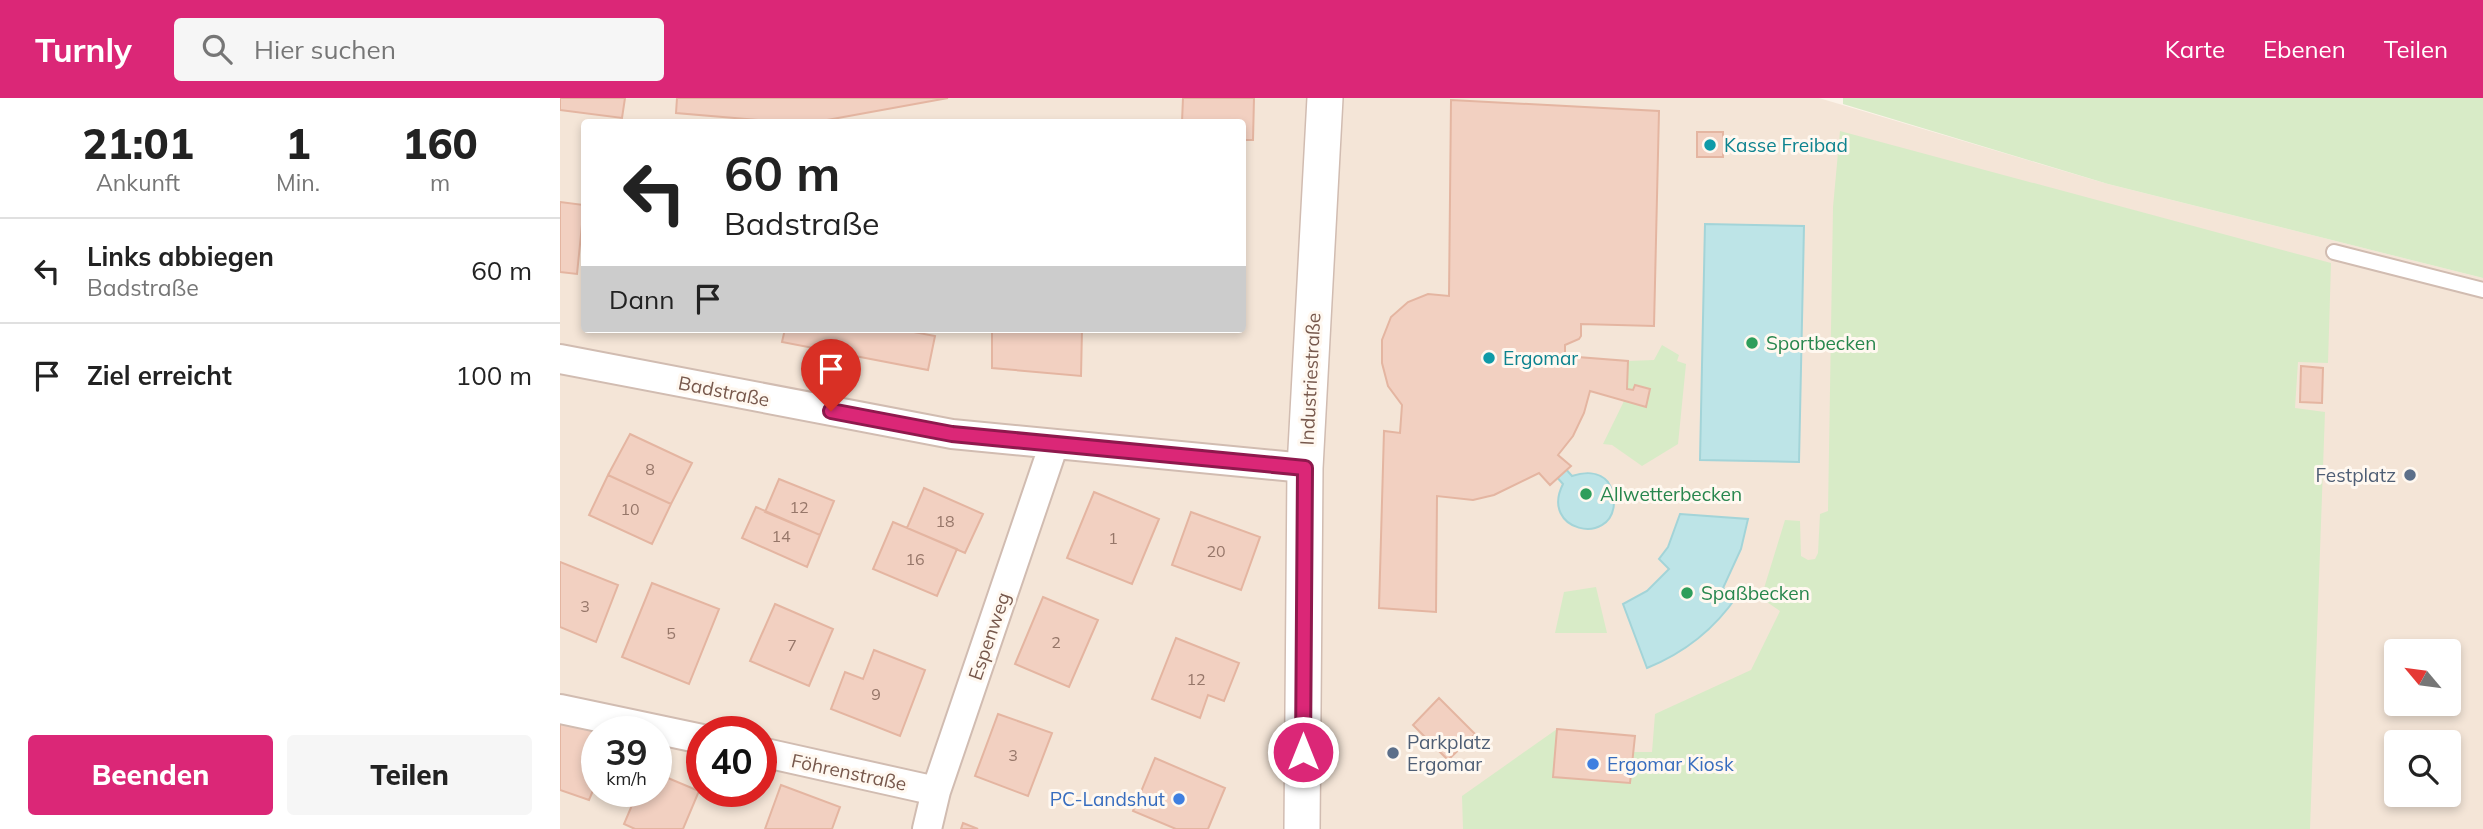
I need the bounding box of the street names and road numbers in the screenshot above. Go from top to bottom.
street label: Industriestraße [1295,312,1325,446]
street label: Badstraße [676,370,772,412]
street label: Espenweg [963,589,1015,683]
street label: Föhrenstraße [789,748,909,796]

